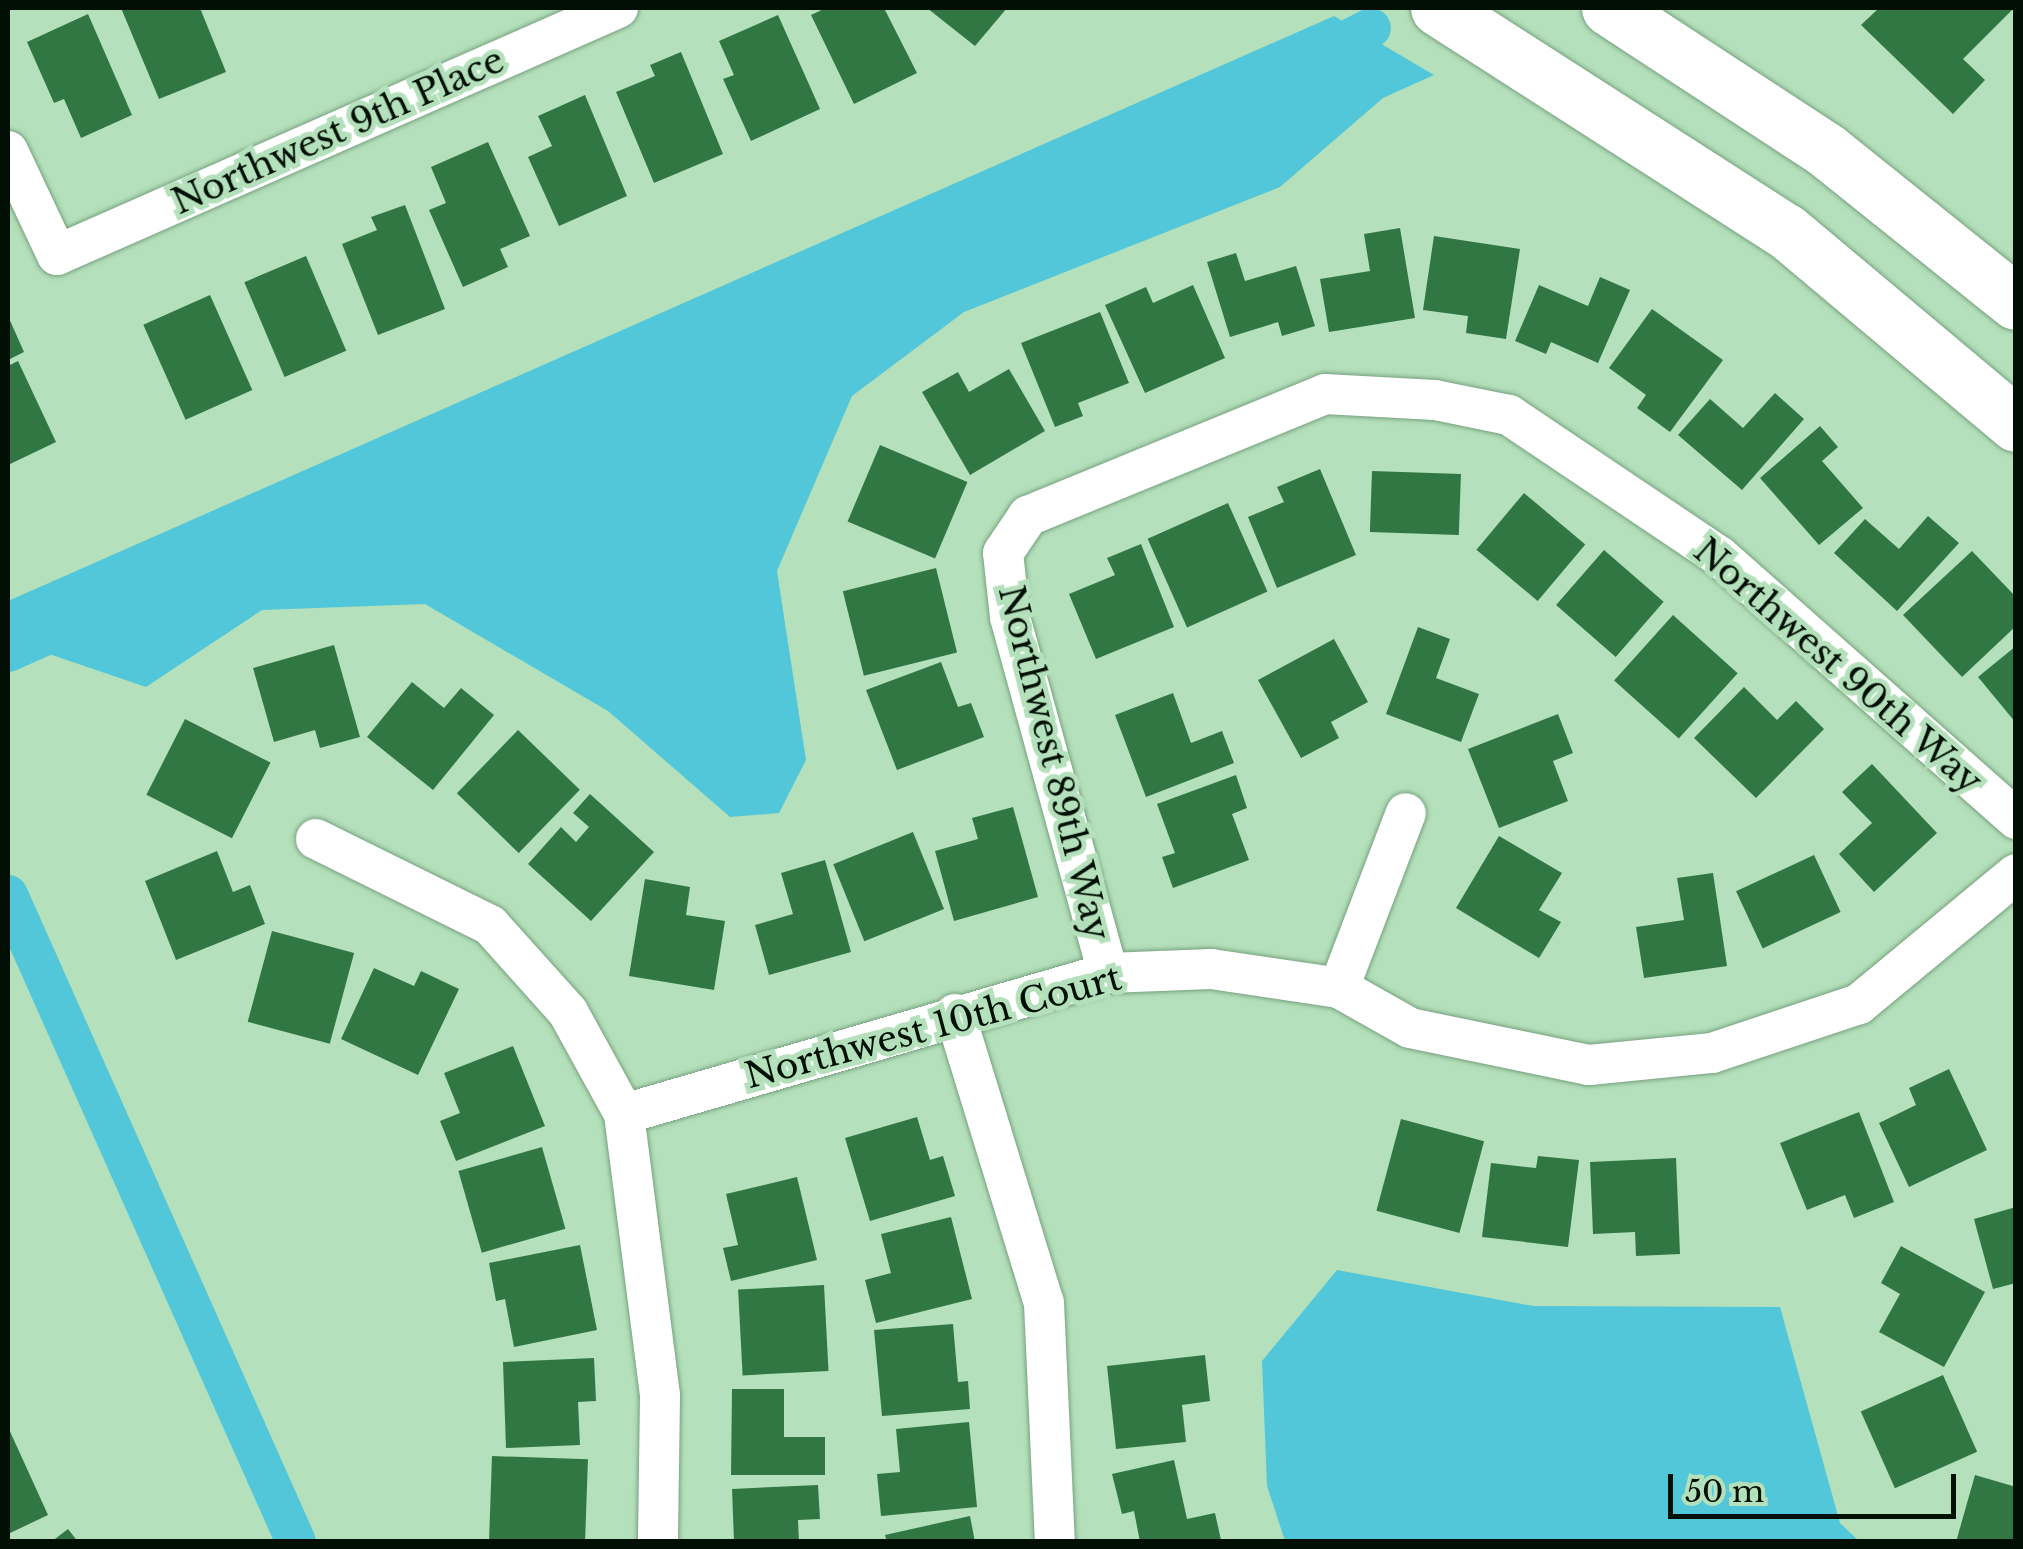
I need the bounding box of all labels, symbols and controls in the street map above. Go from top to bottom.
street label: Northwest 9th Place [166,39,510,223]
street label: Northwest 90th Way [1685,529,1991,803]
street label: Northwest 89th Way [989,581,1119,945]
street label: Northwest 10th Court [740,957,1126,1097]
scale bar [1673,1454,1960,1516]
text: 50 m [1685,1473,1764,1510]

